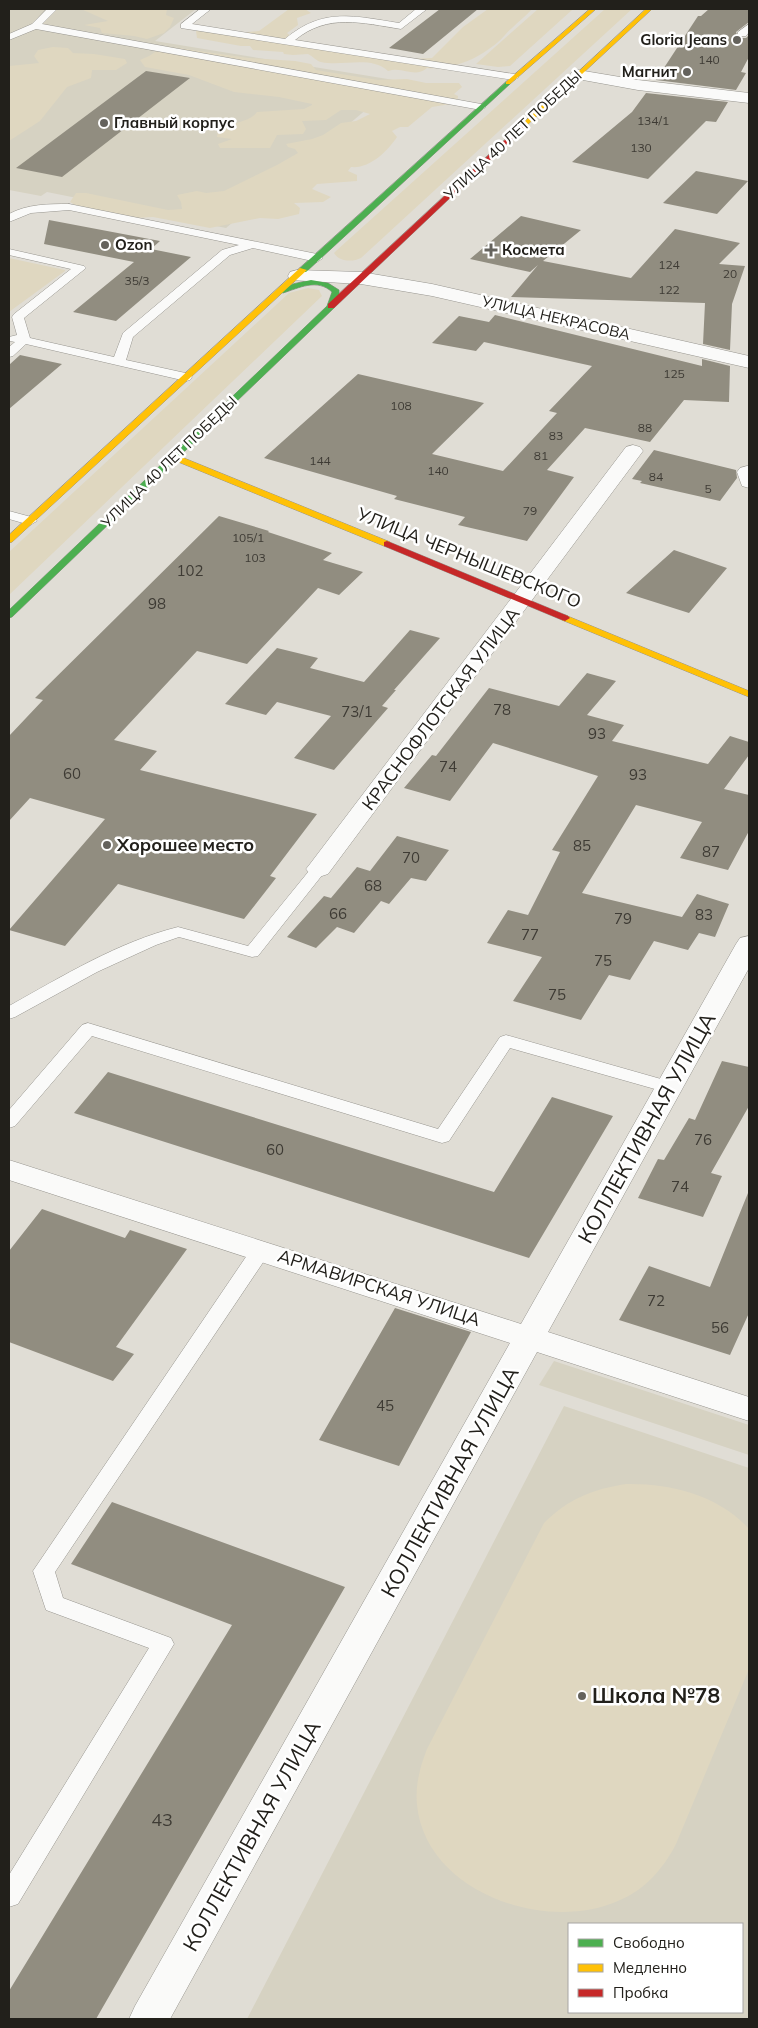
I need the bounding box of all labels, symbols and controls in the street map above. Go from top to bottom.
place label: Gloria Jeans [640,30,727,49]
marker: Gloria Jeans [731,34,743,46]
house number: 140 [698,52,720,67]
place label: Магнит [622,62,678,81]
street label: УЛИЦА 40 ЛЕТ ПОБЕДЫ [439,66,586,204]
marker: Магнит [681,66,693,78]
place label: Главный корпус [114,113,235,132]
house number: 134/1 [637,113,669,128]
marker: Главный корпус [98,117,110,129]
house number: 130 [630,140,652,155]
place label: Ozon [115,235,152,254]
marker: Ozon [99,239,111,251]
place label: Космета [502,240,565,259]
marker: Космета [484,243,498,257]
house number: 124 [658,257,680,272]
house number: 20 [723,266,737,281]
house number: 35/3 [124,273,150,288]
house number: 122 [658,282,680,297]
street label: УЛИЦА НЕКРАСОВА [479,291,632,344]
house number: 125 [663,366,685,381]
street label: УЛИЦА 40 ЛЕТ ПОБЕДЫ [96,392,241,532]
house number: 108 [390,398,412,413]
house number: 88 [638,420,652,435]
house number: 83 [549,428,563,443]
house number: 81 [534,448,548,463]
house number: 144 [309,453,331,468]
house number: 140 [427,463,449,478]
house number: 84 [649,469,663,484]
house number: 5 [704,481,712,496]
street label: УЛИЦА ЧЕРНЫШЕВСКОГО [353,502,585,613]
house number: 79 [523,503,537,518]
house number: 105/1 [232,530,264,545]
house number: 103 [244,550,266,565]
house number: 102 [176,561,204,580]
house number: 98 [148,594,166,613]
street label: КРАСНОФЛОТСКАЯ УЛИЦА [357,603,525,815]
house number: 78 [493,700,511,719]
house number: 73/1 [341,702,373,721]
house number: 93 [588,724,606,743]
house number: 74 [439,757,457,776]
house number: 60 [63,764,81,783]
house number: 93 [629,765,647,784]
place label: Хорошее место [116,833,254,856]
house number: 85 [573,836,591,855]
marker: Хорошее место [101,839,113,851]
house number: 87 [702,842,720,861]
house number: 70 [402,848,420,867]
house number: 68 [364,876,382,895]
house number: 66 [329,904,347,923]
house number: 83 [695,905,713,924]
house number: 79 [614,909,632,928]
house number: 77 [521,925,539,944]
house number: 75 [594,951,612,970]
house number: 75 [548,985,566,1004]
street label: КОЛЛЕКТИВНАЯ УЛИЦА [572,1007,721,1248]
house number: 76 [694,1130,712,1149]
house number: 60 [266,1140,284,1159]
house number: 74 [671,1177,689,1196]
street label: АРМАВИРСКАЯ УЛИЦА [275,1244,483,1331]
house number: 72 [647,1291,665,1310]
house number: 56 [711,1318,729,1337]
street label: КОЛЛЕКТИВНАЯ УЛИЦА [375,1361,524,1602]
house number: 45 [376,1396,394,1415]
place label: Школа №78 [592,1682,720,1708]
marker: Школа №78 [576,1690,588,1702]
street label: КОЛЛЕКТИВНАЯ УЛИЦА [177,1715,326,1956]
house number: 43 [151,1808,173,1831]
legend [568,1923,743,2013]
text: Свободно [613,1933,685,1952]
text: Медленно [613,1958,687,1977]
text: Пробка [613,1983,668,2002]

